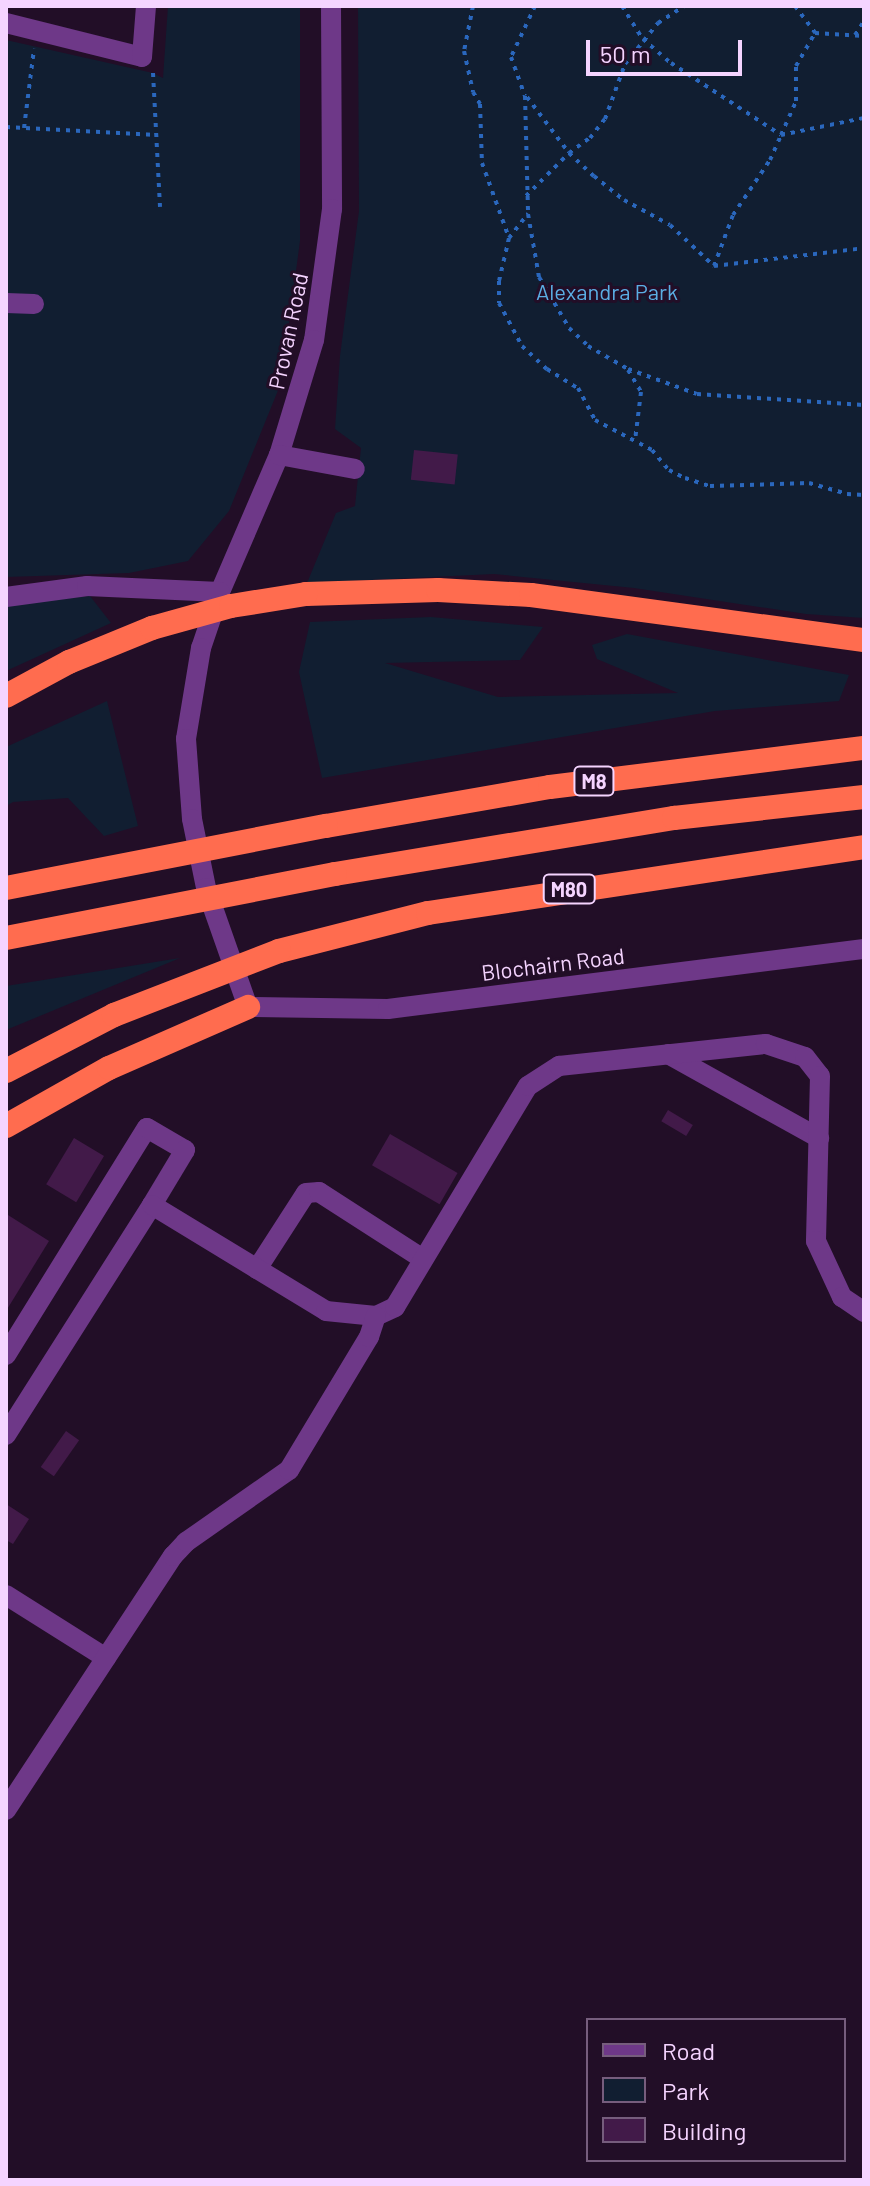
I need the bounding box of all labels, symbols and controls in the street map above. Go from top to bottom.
scale bar [590,24,746,74]
text: 50 m [600,39,651,68]
street label: Provan Road [263,270,313,392]
park label: Alexandra Park [536,279,678,305]
road number: M8 [572,765,616,797]
road number: M80 [541,873,597,905]
street label: Blochairn Road [480,942,626,986]
legend [586,2018,846,2162]
text: Road [662,2036,715,2065]
text: Park [662,2076,709,2105]
text: Building [662,2116,746,2145]

